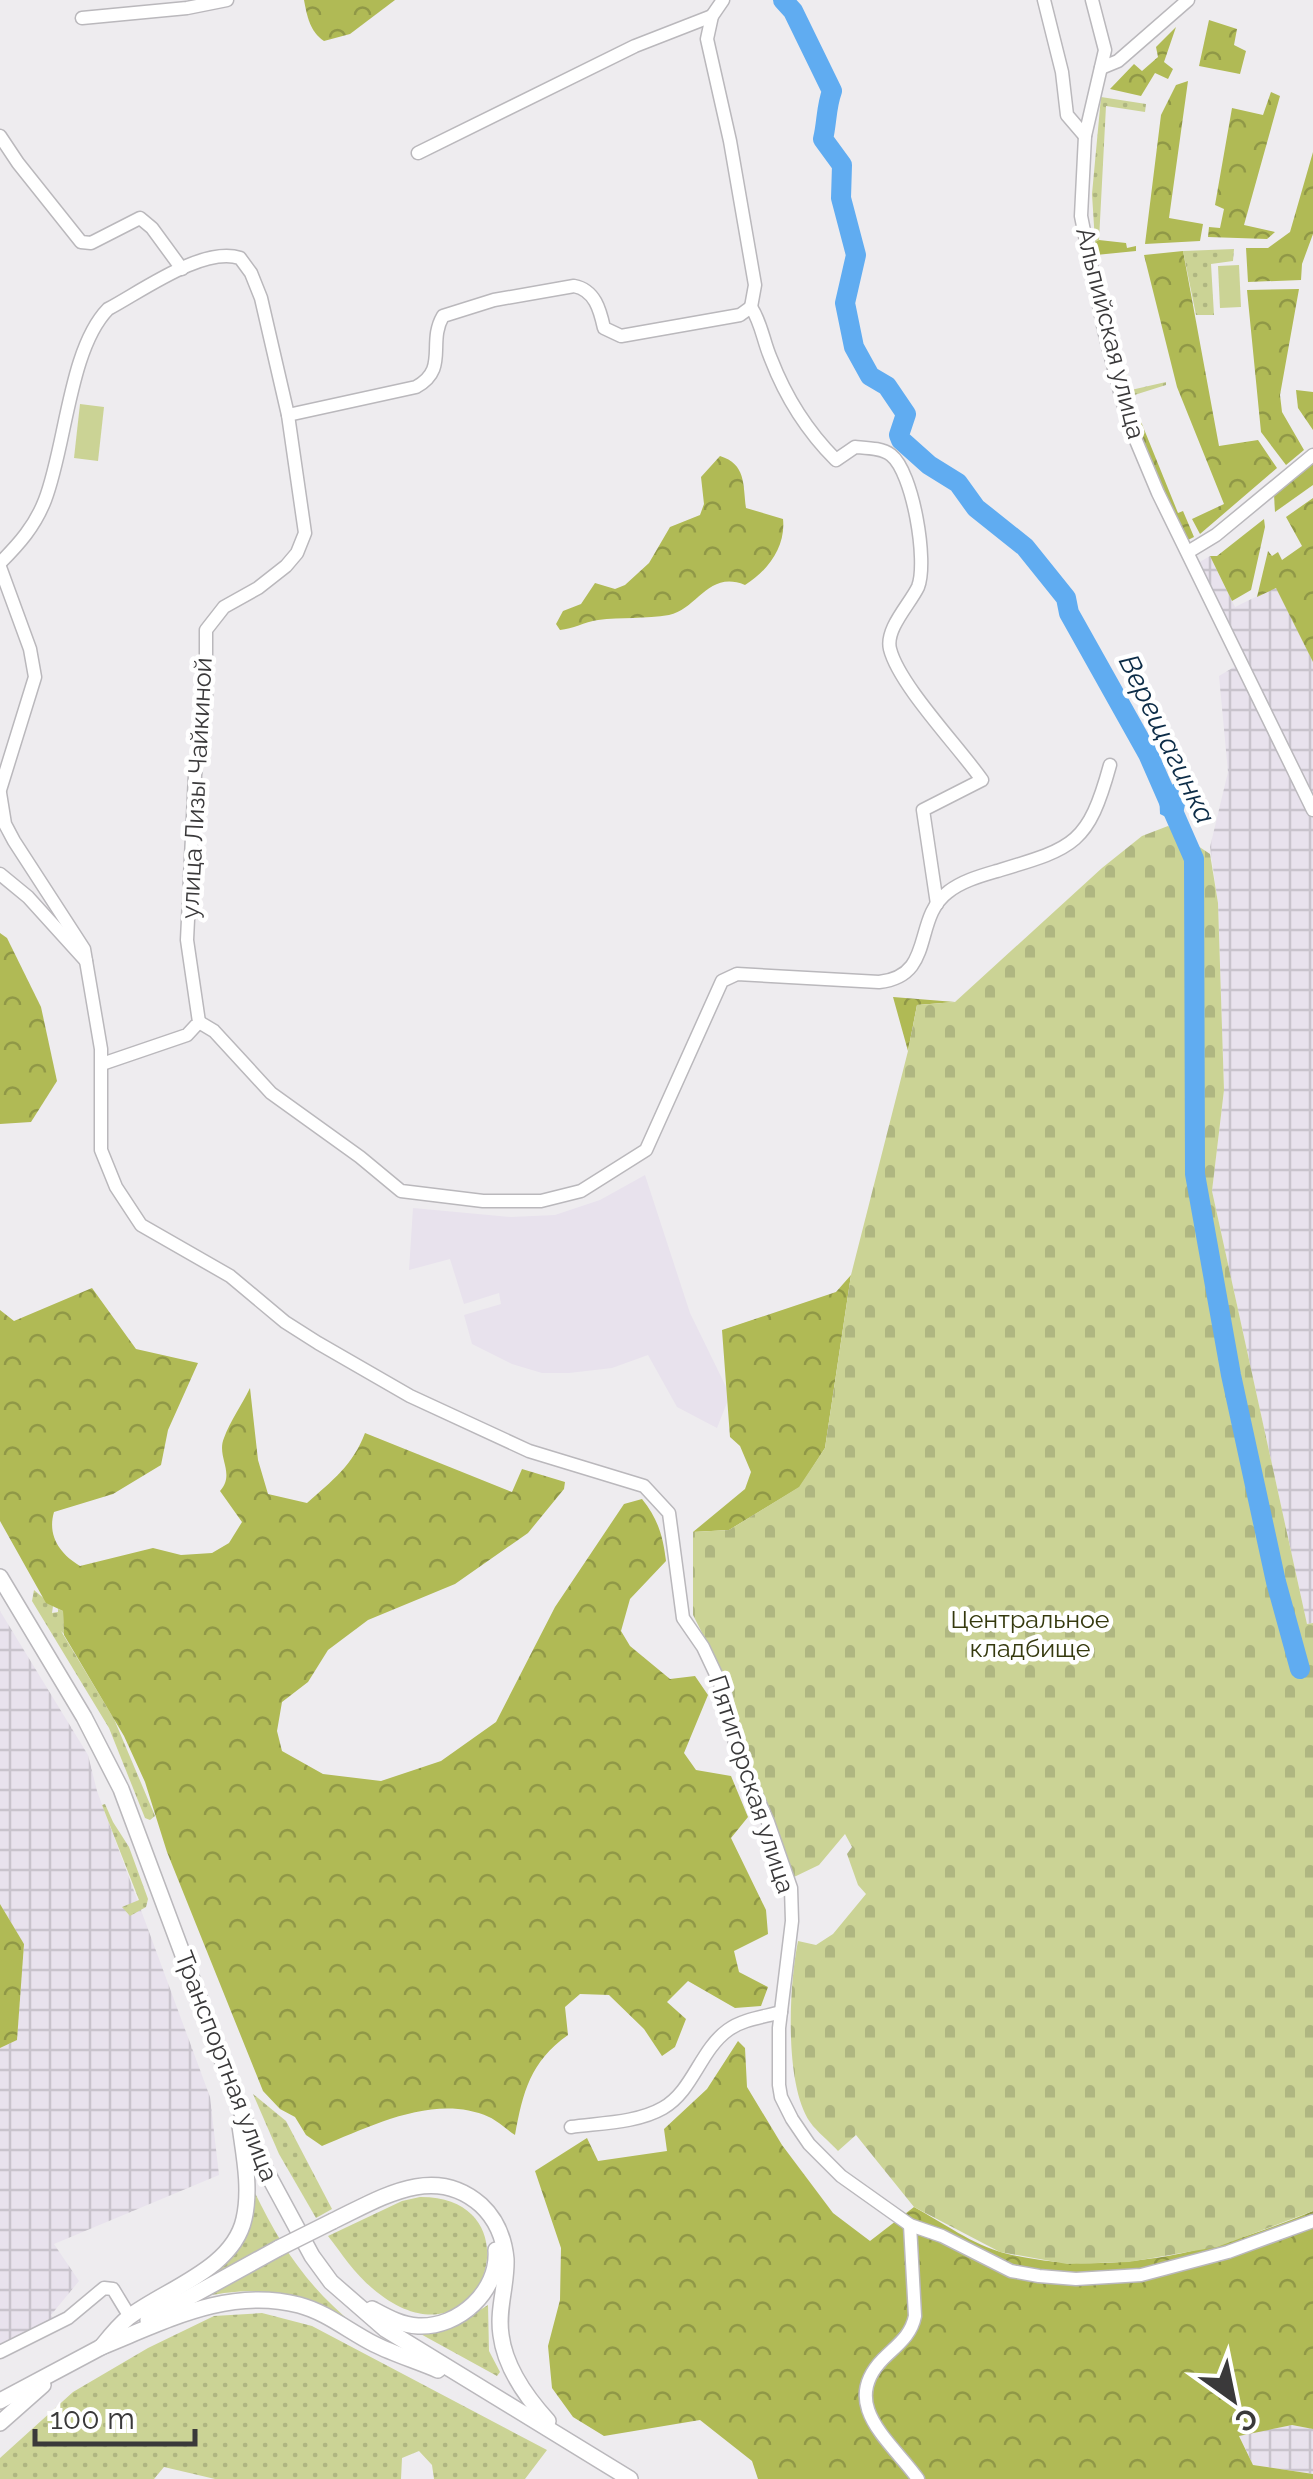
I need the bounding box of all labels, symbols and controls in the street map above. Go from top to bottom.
street label: Альпийская улица [1070,224,1152,442]
water label: Верещагинка [1112,649,1222,829]
street label: улица Лизы Чайкиной [174,657,218,919]
park label: Центральное кладбище [950,1604,1110,1663]
street label: Пятигорская улица [703,1671,801,1897]
street label: Транспортная улица [169,1947,285,2185]
north arrow [1183,2349,1283,2449]
scale bar [35,2384,195,2446]
text: С [1229,2400,1263,2439]
text: 100 m [50,2401,135,2436]

